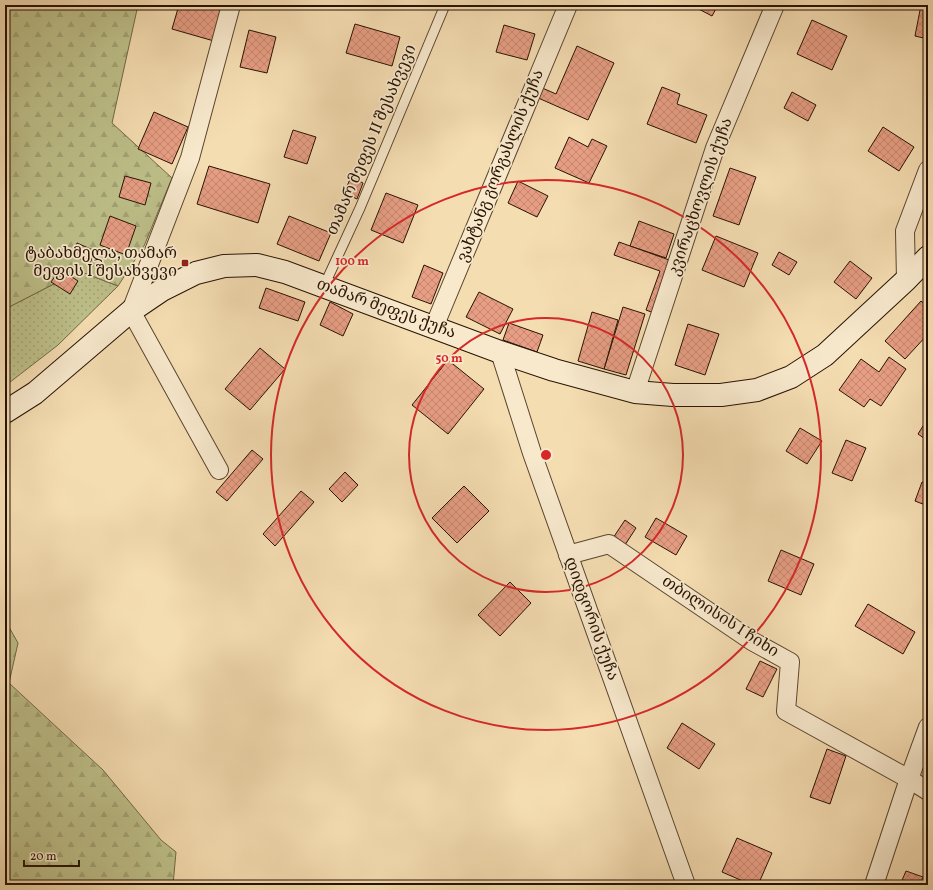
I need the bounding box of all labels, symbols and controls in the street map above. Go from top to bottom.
street label: თამარ მეფეს II შესახვევი [322,41,422,239]
street label: ვახტანგ გორგასლის ქუჩა [452,66,550,266]
street label: კვირაცხოვლის ქუჩა [664,115,738,279]
place label: ტაბახმელა, თამარ მეფის I შესახვევი [25,243,177,283]
text: 100 m [335,254,369,270]
marker: ტაბახმელა, თამარ მეფის I შესახვევი [180,258,190,268]
street label: თამარ მეფეს ქუჩა [313,274,459,344]
text: 50 m [435,351,463,367]
centre of rings [539,448,553,462]
street label: დიდგორის ქუჩა [558,554,624,684]
street label: თბილისის I ჩიხი [657,571,783,663]
scale bar [24,842,79,868]
text: 20 m [30,849,57,865]

